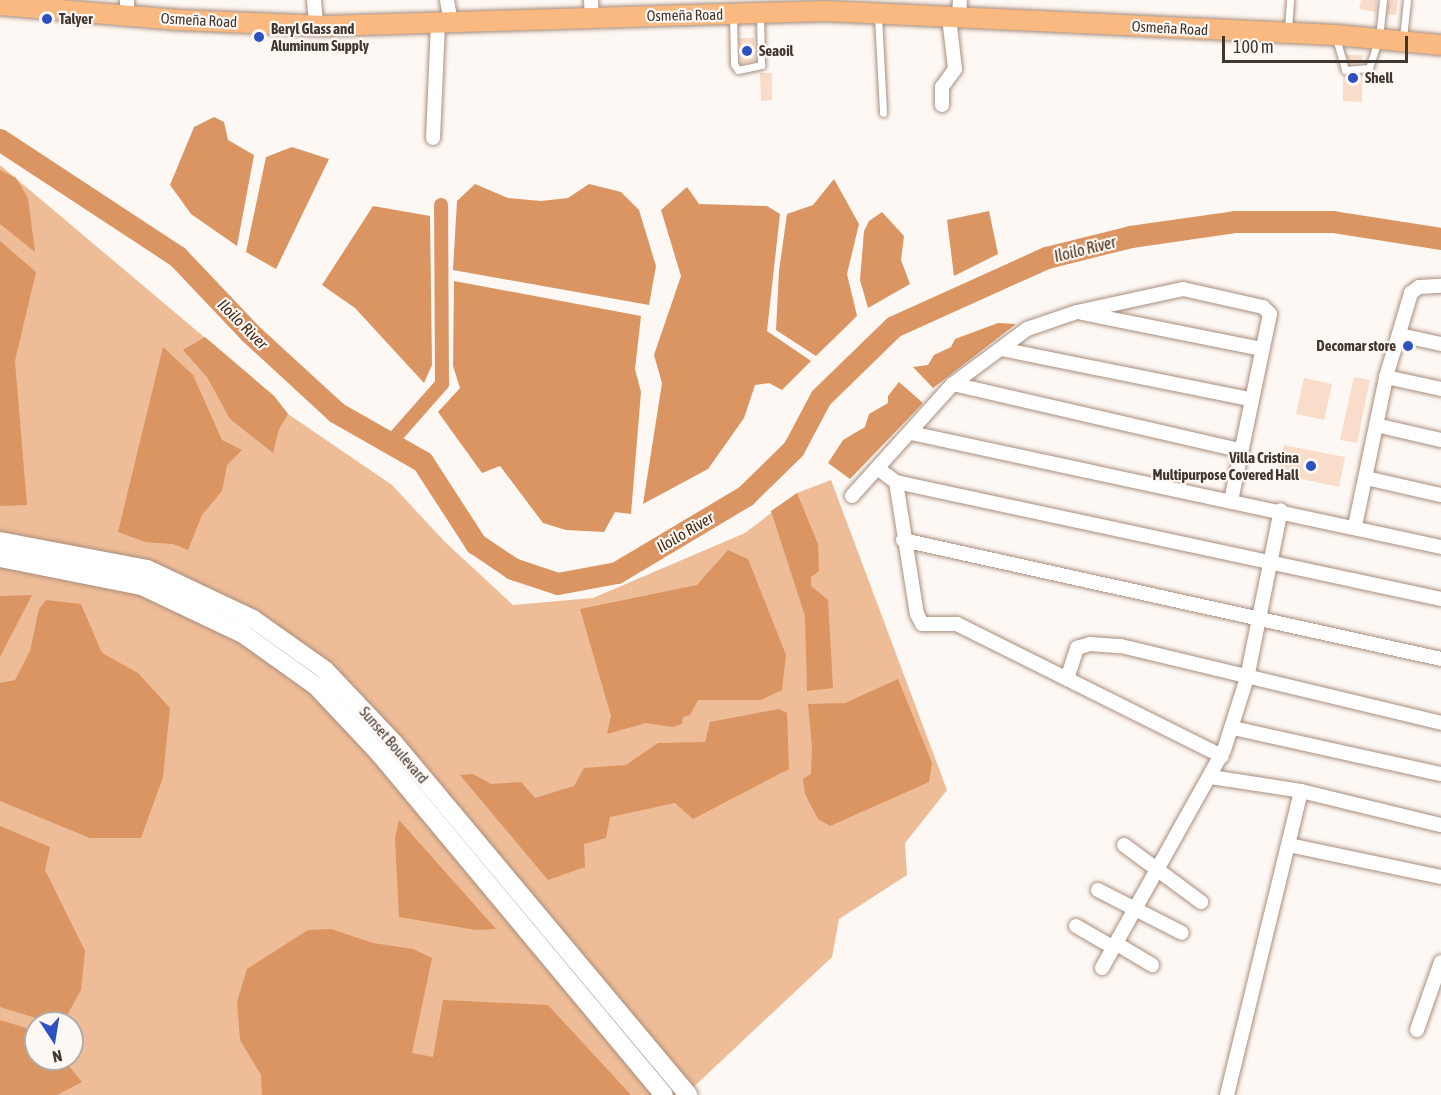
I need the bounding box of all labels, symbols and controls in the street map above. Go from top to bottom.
street label: Osmeña Road [647,5,723,25]
street label: Osmeña Road [160,9,238,31]
place label: Talyer [59,10,93,28]
marker: Talyer [40,12,54,26]
street label: Osmeña Road [1131,17,1209,39]
place label: Beryl Glass and Aluminum Supply [271,19,369,54]
scale bar [1225,24,1411,62]
marker: Beryl Glass and Aluminum Supply [252,30,266,44]
text: 100 m [1233,36,1274,57]
place label: Seaoil [759,42,794,60]
marker: Seaoil [740,44,754,58]
place label: Shell [1365,69,1393,87]
marker: Shell [1346,71,1360,85]
water label: Iloilo River [1052,232,1118,266]
water label: Iloilo River [214,295,272,353]
place label: Decomar store [1316,337,1396,355]
marker: Decomar store [1401,339,1415,353]
place label: Villa Cristina Multipurpose Covered Hall [1152,448,1299,483]
marker: Villa Cristina Multipurpose Covered Hall [1304,459,1318,473]
water label: Iloilo River [653,508,717,556]
street label: Sunset Boulevard [356,703,432,787]
north arrow [24,1011,84,1071]
text: N [51,1047,64,1066]

